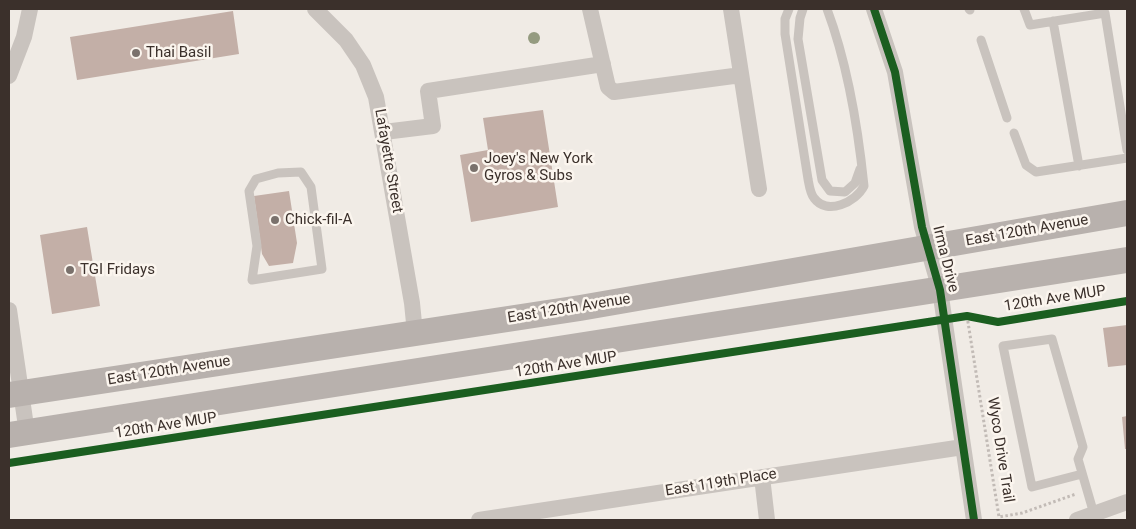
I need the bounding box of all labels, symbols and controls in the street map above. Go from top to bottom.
place label: Thai Basil [146,44,211,62]
marker: Thai Basil [130,47,142,59]
street label: Lafayette Street [370,107,406,215]
place label: Joey's New York Gyros & Subs [484,150,593,185]
marker: Joey's New York Gyros & Subs [468,162,480,174]
place label: Chick-fil-A [285,211,352,229]
street label: East 120th Avenue [964,211,1090,251]
marker: Chick-fil-A [269,214,281,226]
street label: Irma Drive [928,224,962,294]
place label: TGI Fridays [80,261,155,279]
marker: TGI Fridays [64,264,76,276]
street label: 120th Ave MUP [1003,282,1107,316]
street label: East 120th Avenue [506,290,632,328]
street label: 120th Ave MUP [514,348,618,382]
street label: East 120th Avenue [106,352,232,390]
street label: Wyco Drive Trail [983,396,1017,504]
street label: 120th Ave MUP [114,409,218,443]
street label: East 119th Place [664,465,778,501]

